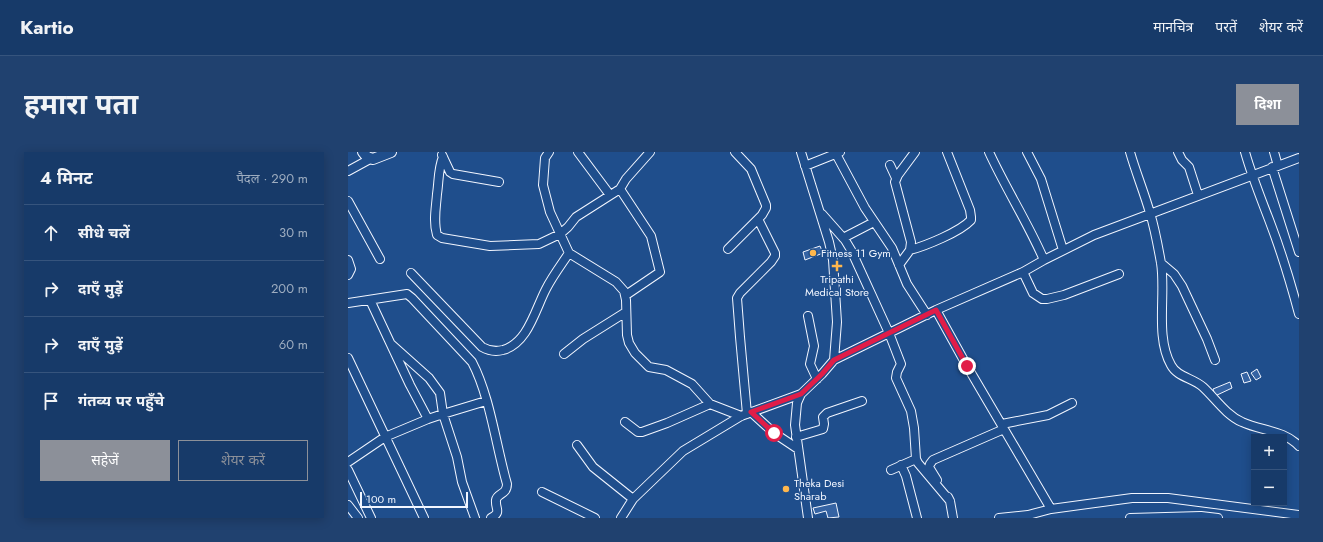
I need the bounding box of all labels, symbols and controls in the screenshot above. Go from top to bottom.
text: Kartio [20,14,74,41]
text: मानचित्र [1153,17,1193,37]
text: परतें [1215,17,1237,37]
text: शेयर करें [1259,17,1303,37]
text: हमारा पता [24,84,138,125]
button: दिशा [1236,84,1299,125]
text: 4 मिनट [40,166,93,190]
text: पैदल · 290 m [236,169,308,188]
icon: ahead [40,222,62,244]
text: सीधे चलें [78,222,130,244]
text: 30 m [279,223,308,242]
place label: Fitness 11 Gym [821,245,891,261]
marker: Fitness 11 Gym [808,248,818,258]
marker: Tripathi Medical Store [832,261,842,271]
place label: Tripathi Medical Store [805,271,869,300]
icon: right [40,278,62,300]
text: दाएँ मुड़ें [78,278,123,300]
text: 200 m [271,279,308,298]
icon: right [40,334,62,356]
text: दाएँ मुड़ें [78,334,123,356]
text: 60 m [279,335,308,354]
route end [958,357,976,375]
icon: arrive [40,390,62,412]
text: गंतव्य पर पहुँचे [78,390,164,412]
route start [765,424,783,442]
map controls [1251,434,1287,506]
button: + [1251,434,1287,470]
button: सहेजें [40,440,170,481]
button: शेयर करें [178,440,308,481]
button: − [1251,470,1287,506]
place label: Theka Desi Sharab [794,475,845,504]
marker: Theka Desi Sharab [781,484,791,494]
scale bar [360,490,468,509]
text: 100 m [366,491,396,507]

